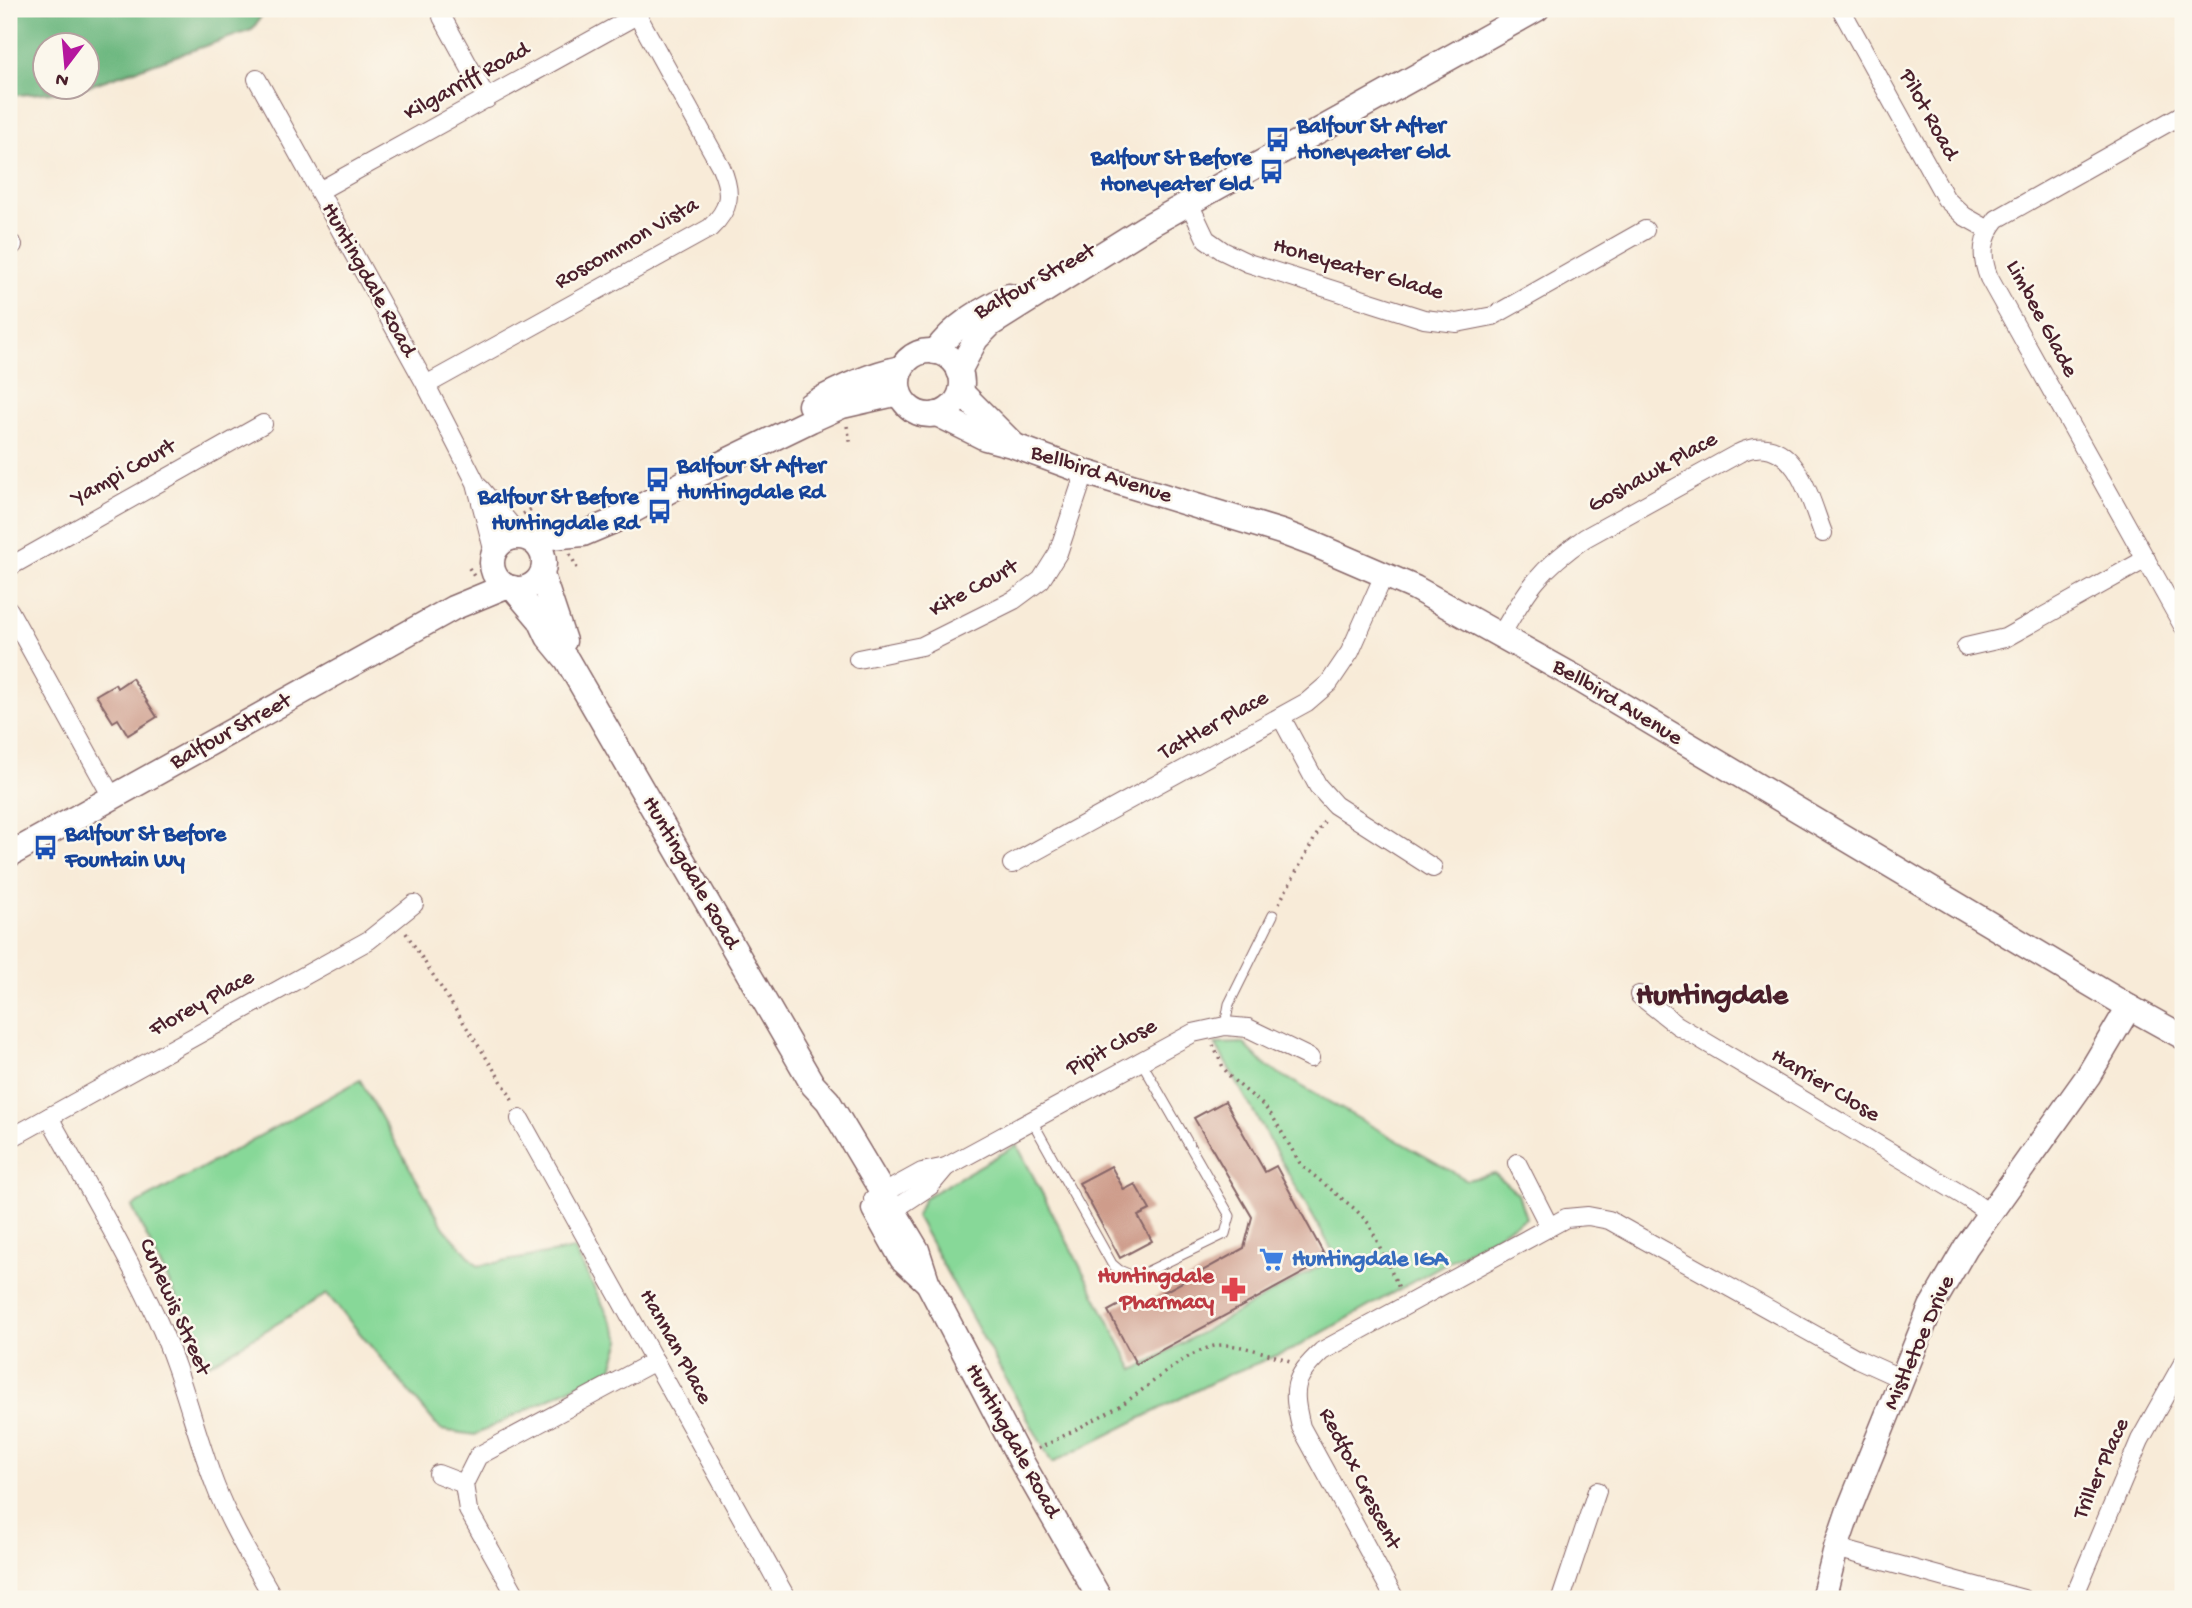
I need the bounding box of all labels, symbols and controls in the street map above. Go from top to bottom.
north arrow [32,32,102,102]
street label: Kilgarriff Road [399,36,536,128]
street label: Pilot Road [1892,64,1965,166]
text: N [53,66,71,92]
place label: Balfour St After Honeyeater Gld [1296,114,1451,167]
bus stop icon: Balfour St After Honeyeater Gld [1263,126,1291,154]
place label: Balfour St Before Honeyeater Gld [1090,146,1255,199]
bus stop icon: Balfour St Before Honeyeater Gld [1258,158,1286,186]
street label: Roscommon Vista [550,191,705,296]
street label: Huntingdale Road [314,198,422,363]
street label: Honeyeater Glade [1270,233,1448,308]
street label: Balfour Street [969,237,1102,327]
street label: Limbee Glade [1999,256,2084,383]
street label: Goshawk Place [1584,426,1723,520]
street label: Yampi Court [66,433,182,513]
street label: Bellbird Avenue [1026,439,1176,511]
place label: Balfour St After Huntingdale Rd [676,454,828,507]
bus stop icon: Balfour St After Huntingdale Rd [643,466,671,494]
place label: Balfour St Before Huntingdale Rd [477,485,642,538]
bus stop icon: Balfour St Before Huntingdale Rd [645,497,673,525]
street label: Kite Court [925,553,1024,624]
street label: Bellbird Avenue [1546,653,1688,753]
street label: Tattler Place [1153,684,1275,768]
street label: Balfour Street [165,687,298,777]
street label: Huntingdale Road [635,792,745,956]
place label: Balfour St Before Fountain Wy [64,822,227,875]
bus stop icon: Balfour St Before Fountain Wy [31,834,59,862]
street label: Florey Place [144,964,260,1044]
district label: Huntingdale [1636,980,1789,1015]
street label: Pipit Close [1061,1012,1163,1084]
street label: Harrier Close [1766,1043,1885,1130]
street label: Curlewis Street [132,1235,217,1381]
supermarket icon: Huntingdale IGA [1258,1246,1286,1274]
place label: Huntingdale IGA [1292,1247,1449,1274]
place label: Huntingdale Pharmacy [1098,1264,1215,1317]
street label: Mistletoe Drive [1878,1270,1962,1415]
pharmacy icon: Huntingdale Pharmacy [1220,1276,1248,1304]
street label: Hannan Place [632,1285,718,1410]
street label: Huntingdale Road [958,1359,1066,1524]
street label: Redfox Crescent [1312,1404,1407,1556]
street label: Triller Place [2067,1413,2137,1526]

